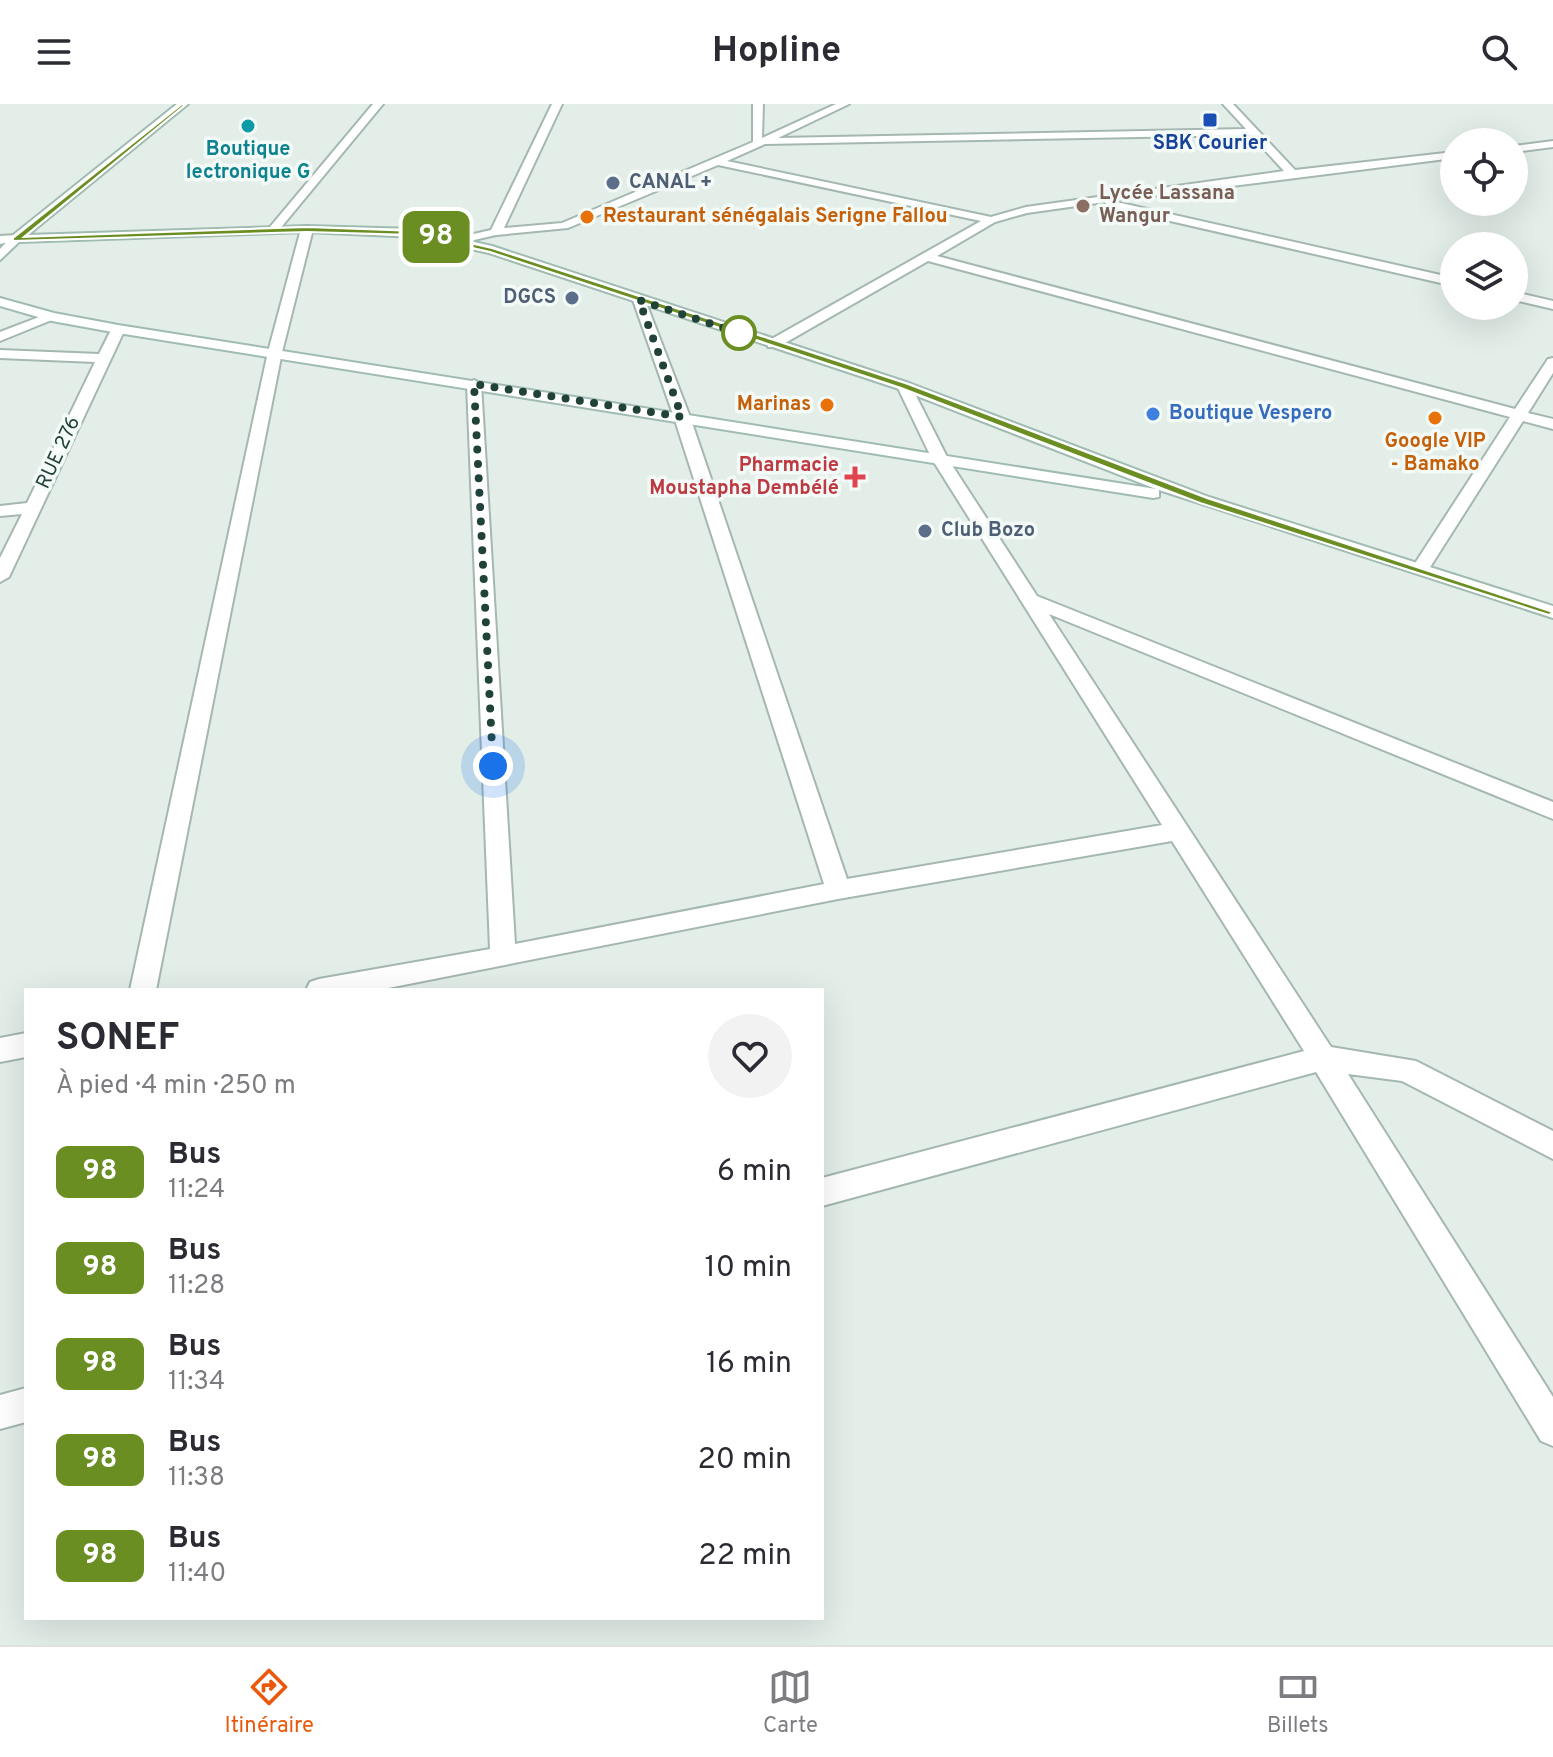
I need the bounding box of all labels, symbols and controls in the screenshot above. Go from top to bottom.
text: Hopline [712,29,841,75]
icon: menu [32,30,76,74]
icon: search [1477,30,1521,74]
marker: SBK Courier [1201,111,1219,129]
marker: Boutique lectronique G [239,117,257,135]
map controls [1440,128,1528,320]
button: locate [1440,128,1528,216]
place label: SBK Courier [1153,131,1268,157]
place label: Boutique lectronique G [186,137,310,186]
place label: CANAL + [629,170,713,196]
marker: CANAL + [604,174,622,192]
place label: Lycée Lassana Wangur [1099,181,1235,230]
marker: Lycée Lassana Wangur [1074,197,1092,215]
place label: Restaurant sénégalais Serigne Fallou [603,204,948,230]
marker: Restaurant sénégalais Serigne Fallou [578,208,596,226]
line badge: 98 [400,211,472,263]
text: 98 [419,219,453,255]
button: layers [1440,232,1528,320]
place label: DGCS [503,285,556,311]
marker: DGCS [563,289,581,307]
unlabelled marker [722,316,756,350]
place label: Marinas [737,392,811,418]
marker: Marinas [818,396,836,414]
place label: Boutique Vespero [1169,401,1332,427]
marker: Boutique Vespero [1144,405,1162,423]
marker: Google VIP - Bamako [1426,409,1444,427]
street label: RUE 276 [31,413,87,493]
place label: Google VIP - Bamako [1384,429,1486,478]
place label: Pharmacie Moustapha Dembélé [649,453,839,502]
marker: Pharmacie Moustapha Dembélé [846,468,864,486]
place label: Club Bozo [941,518,1035,544]
marker: Club Bozo [916,522,934,540]
your location [473,746,513,786]
button: heart [708,1014,792,1098]
text: SONEF [56,1015,179,1064]
text: À pied · 4 min · 250 m [56,1070,296,1103]
text: Bus [168,1137,221,1174]
text: 98 [83,1154,117,1190]
text: 6 min [717,1154,792,1191]
text: 11:24 [168,1174,225,1207]
text: Bus [168,1233,221,1270]
text: 98 [83,1250,117,1286]
text: 10 min [705,1250,792,1287]
text: 11:28 [168,1270,225,1303]
text: Bus [168,1329,221,1366]
text: 98 [83,1346,117,1382]
text: 16 min [706,1346,792,1383]
text: 11:34 [168,1366,225,1399]
text: Bus [168,1425,221,1462]
text: 98 [83,1442,117,1478]
text: 20 min [697,1442,792,1479]
text: 11:38 [168,1462,225,1495]
text: Bus [168,1521,221,1558]
text: 98 [83,1538,117,1574]
text: 22 min [698,1538,792,1575]
text: 11:40 [168,1558,226,1591]
tab: Itinéraire [225,1665,314,1740]
tab: Carte [763,1665,818,1740]
tab: Billets [1267,1665,1328,1740]

